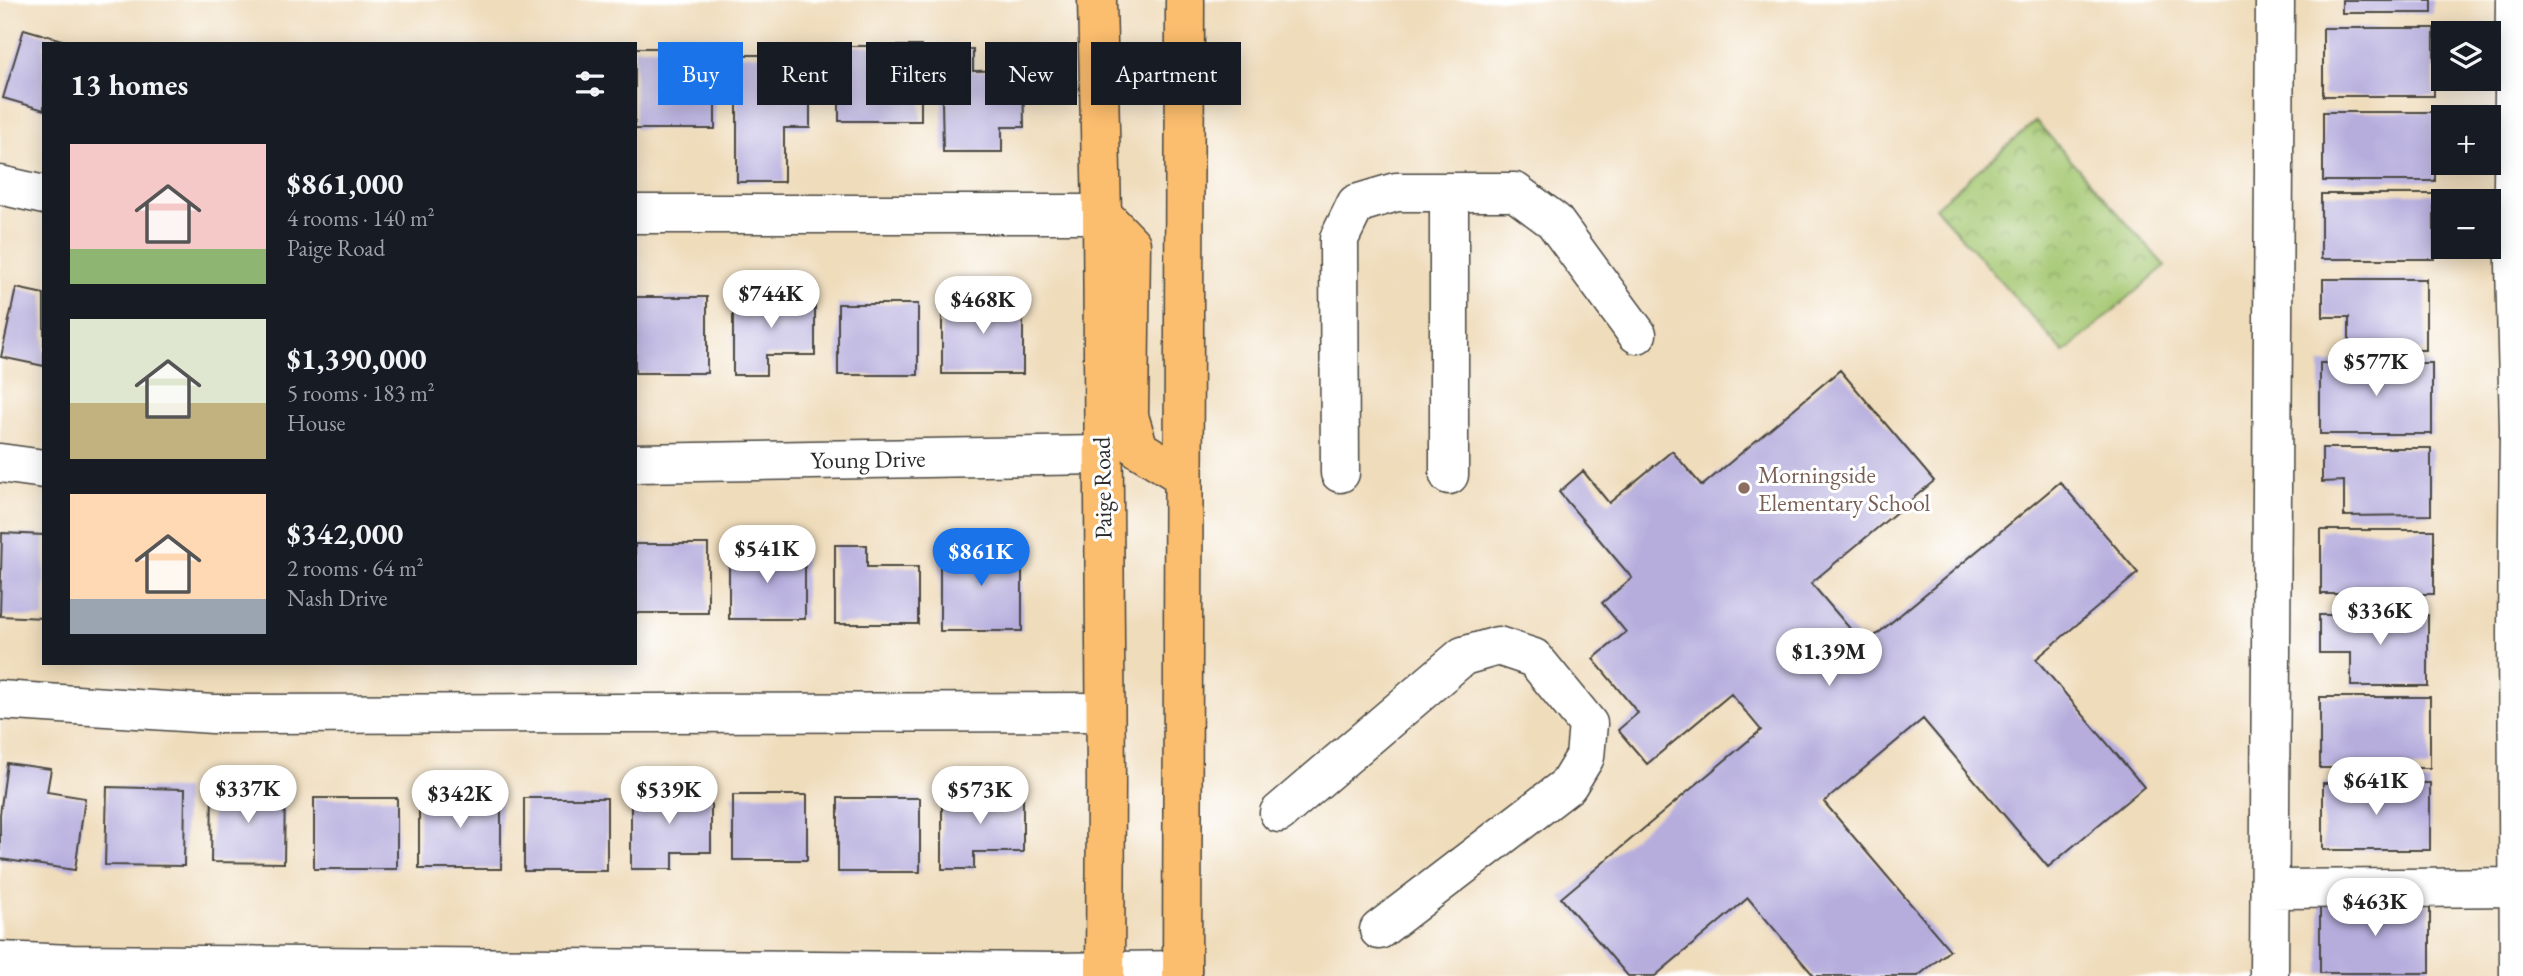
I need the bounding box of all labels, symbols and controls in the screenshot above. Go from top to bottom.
map controls [2431,21,2501,259]
button: layers [2431,21,2501,91]
chip: Buy [658,42,743,105]
chip: Rent [757,42,852,105]
chip: Filters [866,42,971,105]
chip: New [985,42,1077,105]
chip: Apartment [1091,42,1241,105]
text: 13 homes [70,65,188,104]
icon: filters [571,65,609,103]
button: + [2431,105,2501,175]
text: $861,000 [287,164,403,203]
icon: home [126,172,210,256]
button: − [2431,189,2501,259]
text: 4 rooms · 140 m² [287,203,435,233]
text: Paige Road [287,233,385,263]
pin: $744K [722,270,820,330]
pin: $468K [934,276,1032,336]
text: $744K [739,278,803,308]
text: $468K [951,284,1015,314]
pin: $577K [2327,338,2425,398]
text: $1,390,000 [287,339,427,378]
text: $577K [2344,346,2408,376]
icon: home [126,347,210,431]
text: 5 rooms · 183 m² [287,378,435,408]
text: House [287,408,346,438]
street label: Paige Road [1086,436,1118,539]
street label: Young Drive [810,442,926,476]
place label: Morningside Elementary School [1758,459,1930,518]
marker: Morningside Elementary School [1736,480,1752,496]
text: $342,000 [287,514,403,553]
icon: home [126,522,210,606]
pin: $541K [718,526,816,585]
pin: $861K [932,528,1030,588]
text: $541K [735,533,799,563]
text: $861K [949,536,1013,566]
text: 2 rooms · 64 m² [287,553,424,583]
text: Nash Drive [287,583,387,613]
pin: $336K [2331,588,2429,647]
text: $336K [2348,595,2412,625]
pin: $1.39M [1772,628,1886,688]
text: $1.39M [1792,636,1866,666]
pin: $641K [2327,758,2425,817]
text: $641K [2344,765,2408,795]
pin: $337K [199,766,297,825]
pin: $539K [620,766,718,826]
pin: $573K [931,766,1029,826]
pin: $342K [411,770,509,830]
text: $337K [216,773,280,803]
text: $539K [637,774,701,804]
text: $573K [948,774,1012,804]
text: $342K [428,778,492,808]
pin: $463K [2326,878,2424,938]
text: $463K [2343,886,2407,916]

